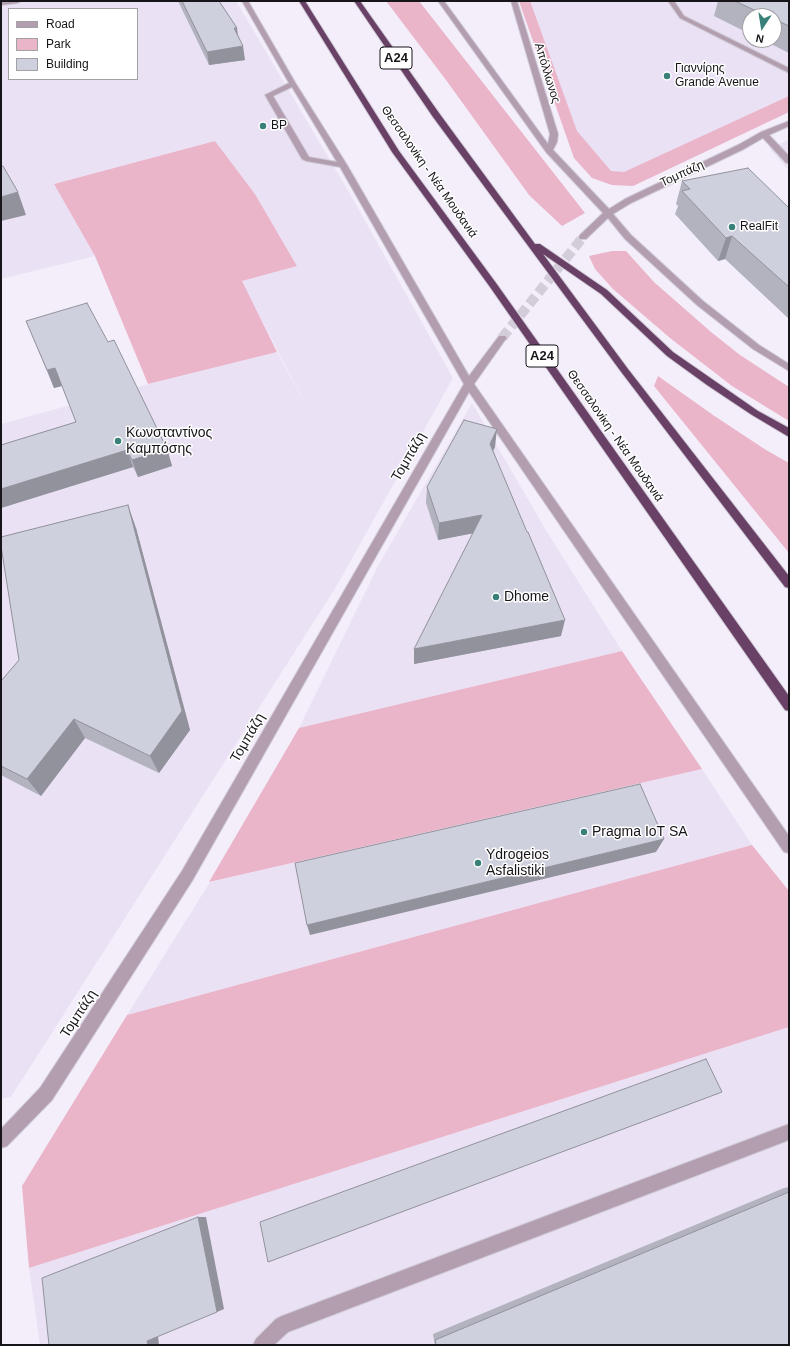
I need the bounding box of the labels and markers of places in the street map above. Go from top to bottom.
place label: Γιαννίρης Grande Avenue [675,62,759,90]
marker: Γιαννίρης Grande Avenue [662,71,672,81]
place label: BP [271,119,287,133]
marker: BP [258,121,268,131]
place label: RealFit [740,220,778,234]
marker: RealFit [727,222,737,232]
place label: Κωνσταντίνος Καμπόσης [126,425,212,458]
marker: Κωνσταντίνος Καμπόσης [113,436,123,446]
place label: Dhome [504,589,549,605]
marker: Dhome [491,592,501,602]
place label: Pragma IoT SA [592,824,688,840]
marker: Pragma IoT SA [579,827,589,837]
place label: Ydrogeios Asfalistiki [486,847,549,880]
marker: Ydrogeios Asfalistiki [473,858,483,868]

